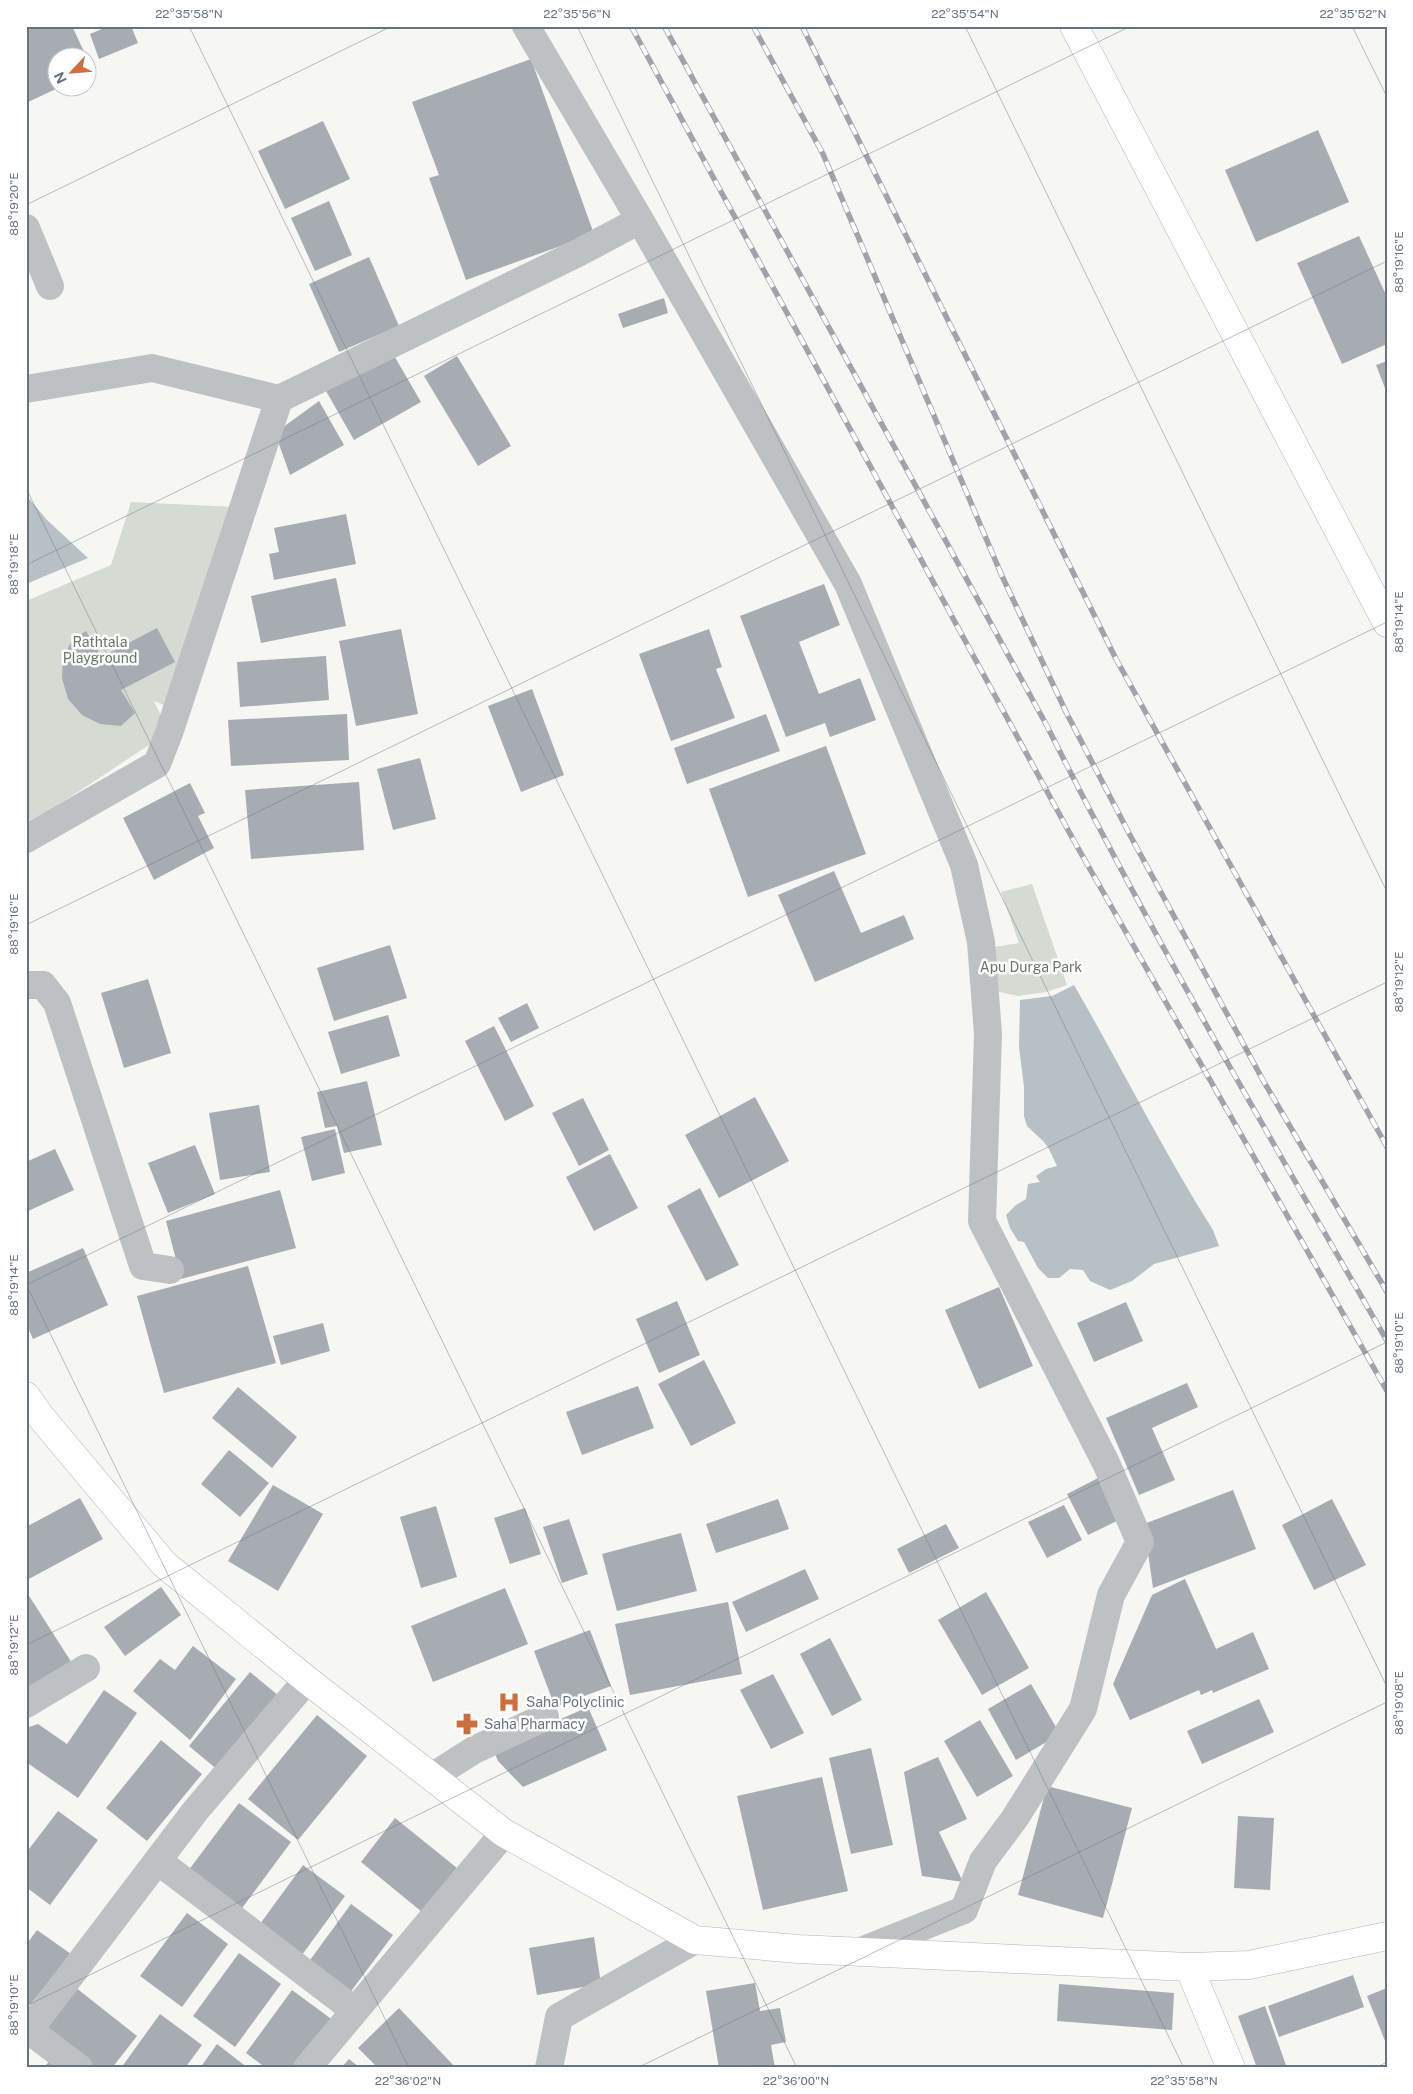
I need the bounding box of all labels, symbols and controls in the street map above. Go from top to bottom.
text: 22°35'58"N [155,7,223,21]
text: 22°35'56"N [543,7,611,21]
text: 22°35'54"N [931,7,999,21]
text: 22°35'52"N [1319,7,1387,21]
north arrow [48,48,98,98]
text: N [51,69,70,86]
text: 88°19'20"E [7,172,21,236]
text: 88°19'16"E [1392,231,1406,293]
text: 88°19'18"E [7,533,21,595]
text: 88°19'14"E [1392,591,1406,653]
park label: Rathtala Playground [63,634,137,666]
text: 88°19'16"E [7,893,21,955]
text: 88°19'12"E [1392,952,1406,1012]
park label: Apu Durga Park [980,959,1082,975]
text: 88°19'14"E [7,1254,21,1316]
text: 88°19'10"E [1392,1312,1406,1374]
text: 88°19'12"E [7,1615,21,1675]
text: 88°19'08"E [1392,1671,1406,1735]
hospital icon: Saha Polyclinic [496,1689,522,1715]
place label: Saha Polyclinic [526,1694,625,1710]
pharmacy icon: Saha Pharmacy [454,1711,480,1737]
place label: Saha Pharmacy [484,1716,586,1732]
text: 88°19'10"E [7,1974,21,2036]
text: 22°36'02"N [375,2074,441,2088]
text: 22°36'00"N [763,2074,829,2088]
text: 22°35'58"N [1150,2074,1218,2088]

